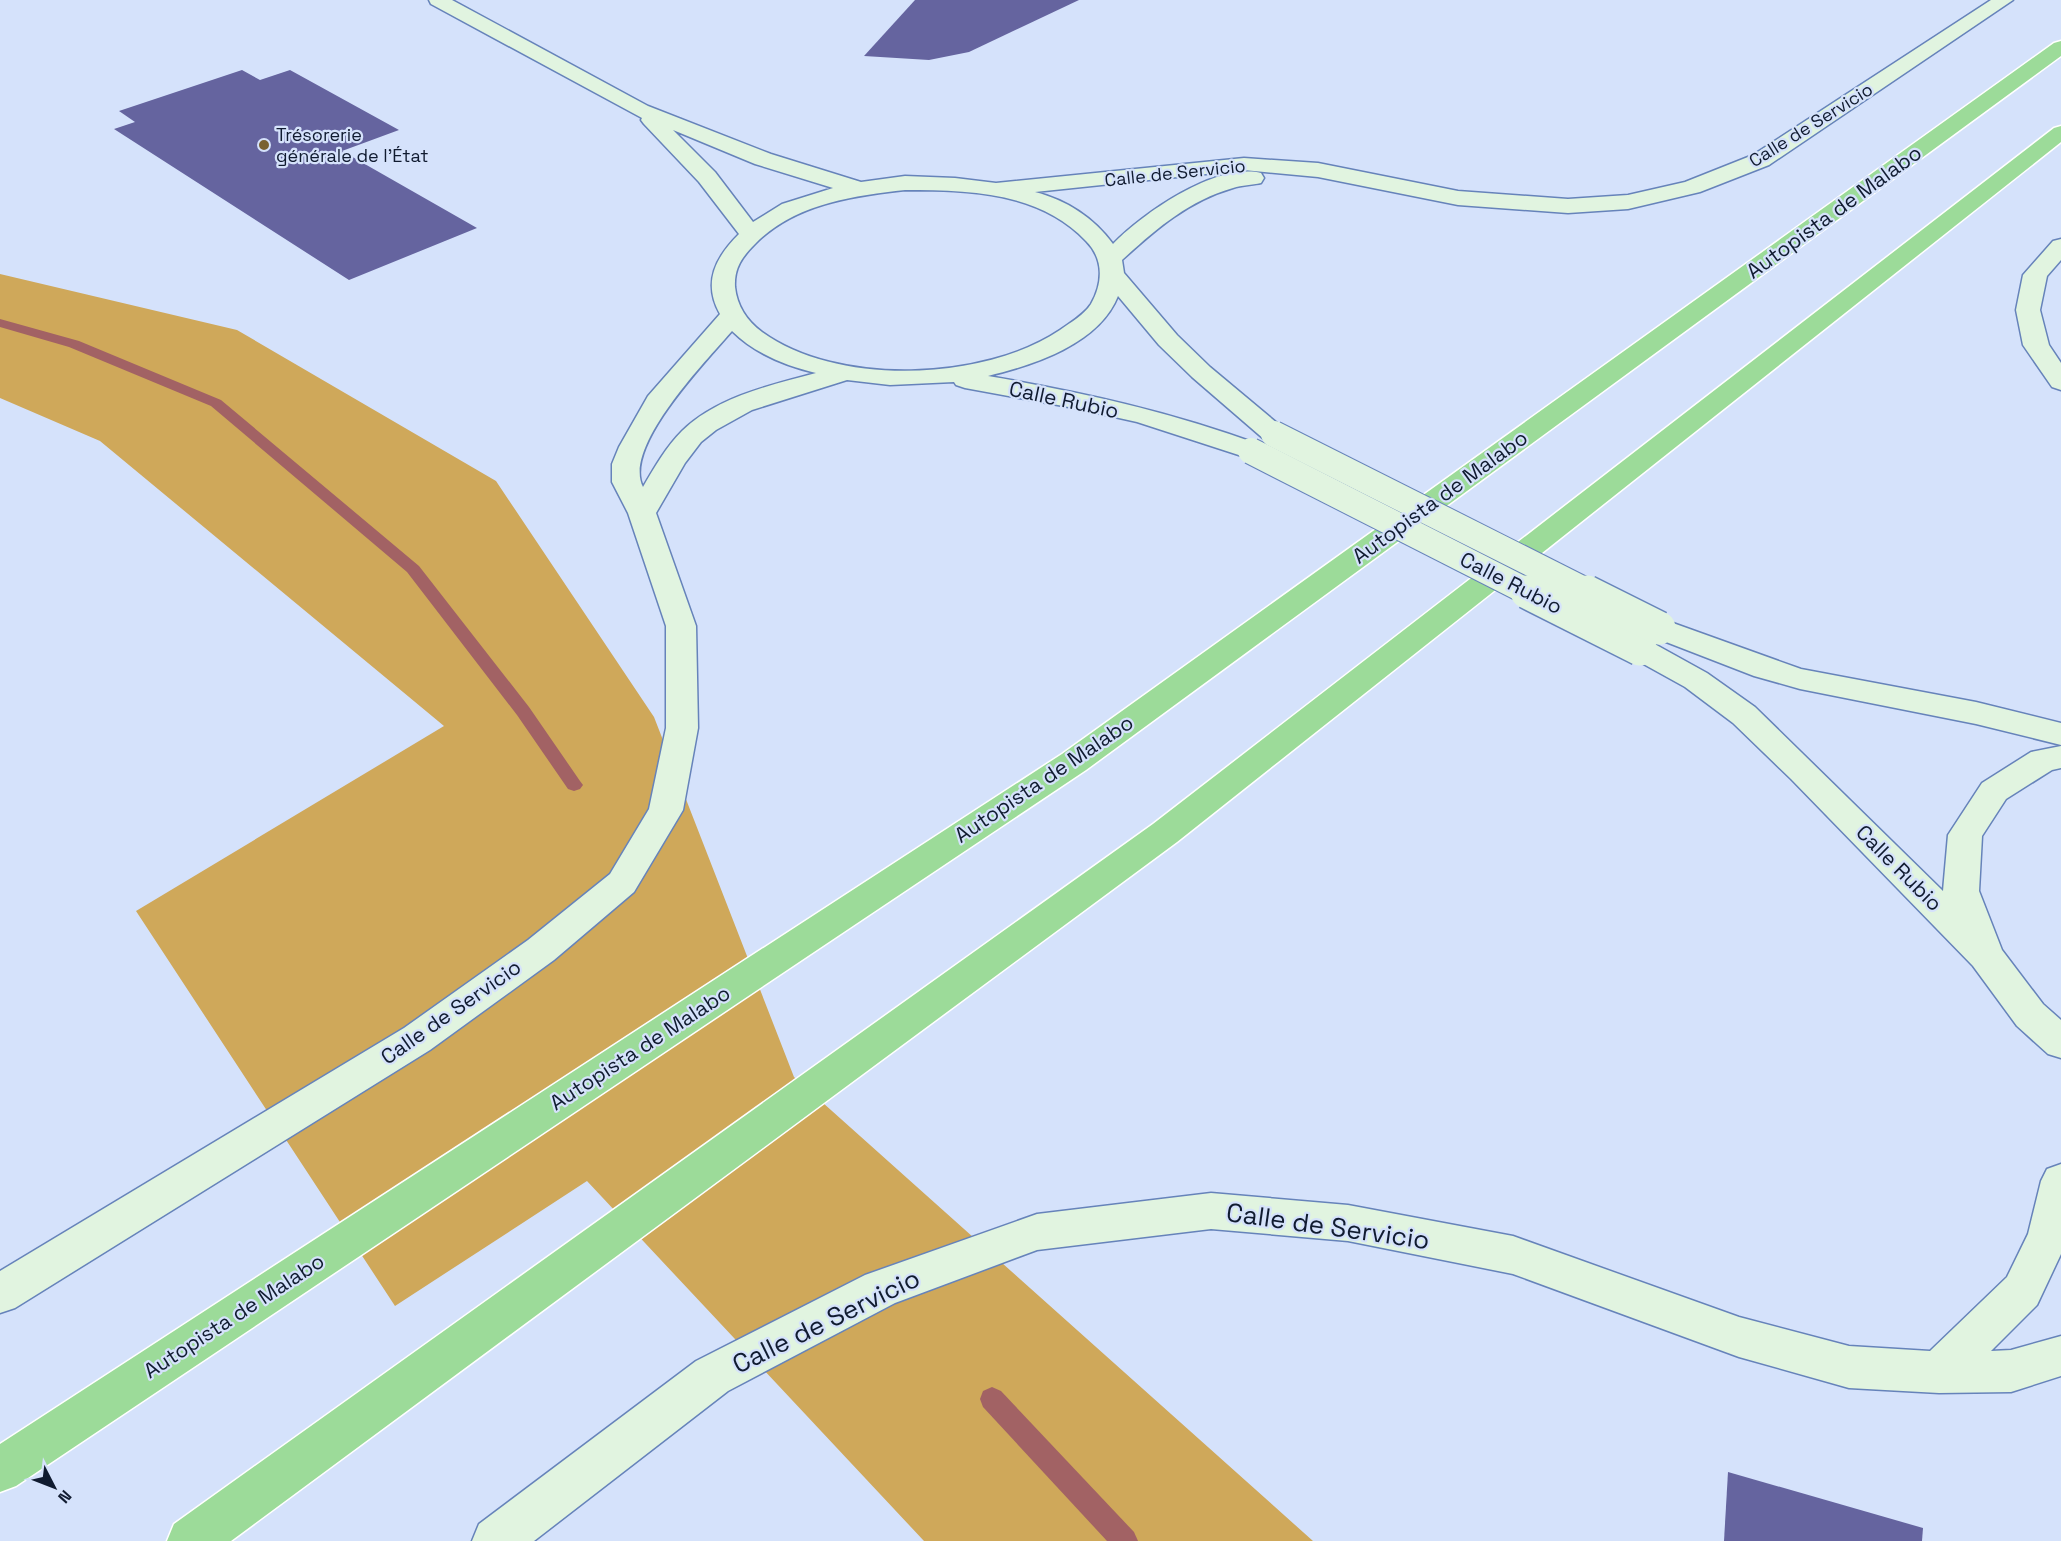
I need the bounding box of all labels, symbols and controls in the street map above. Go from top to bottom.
street label: Calle de Servicio [1745,77,1877,172]
place label: Trésorerie générale de l'État [276,123,429,167]
marker: Trésorerie générale de l'État [257,138,271,152]
street label: Autopista de Malabo [1741,139,1927,284]
street label: Calle de Servicio [1103,154,1247,191]
street label: Calle Rubio [1007,375,1121,424]
street label: Autopista de Malabo [1347,424,1533,569]
street label: Calle Rubio [1455,545,1567,620]
street label: Autopista de Malabo [949,709,1138,849]
street label: Calle Rubio [1850,819,1948,917]
street label: Calle de Servicio [375,953,526,1070]
street label: Autopista de Malabo [544,979,735,1116]
street label: Calle de Servicio [1224,1195,1432,1257]
street label: Autopista de Malabo [138,1247,329,1384]
street label: Calle de Servicio [727,1261,925,1381]
north arrow [24,1457,84,1517]
text: N [53,1486,76,1508]

